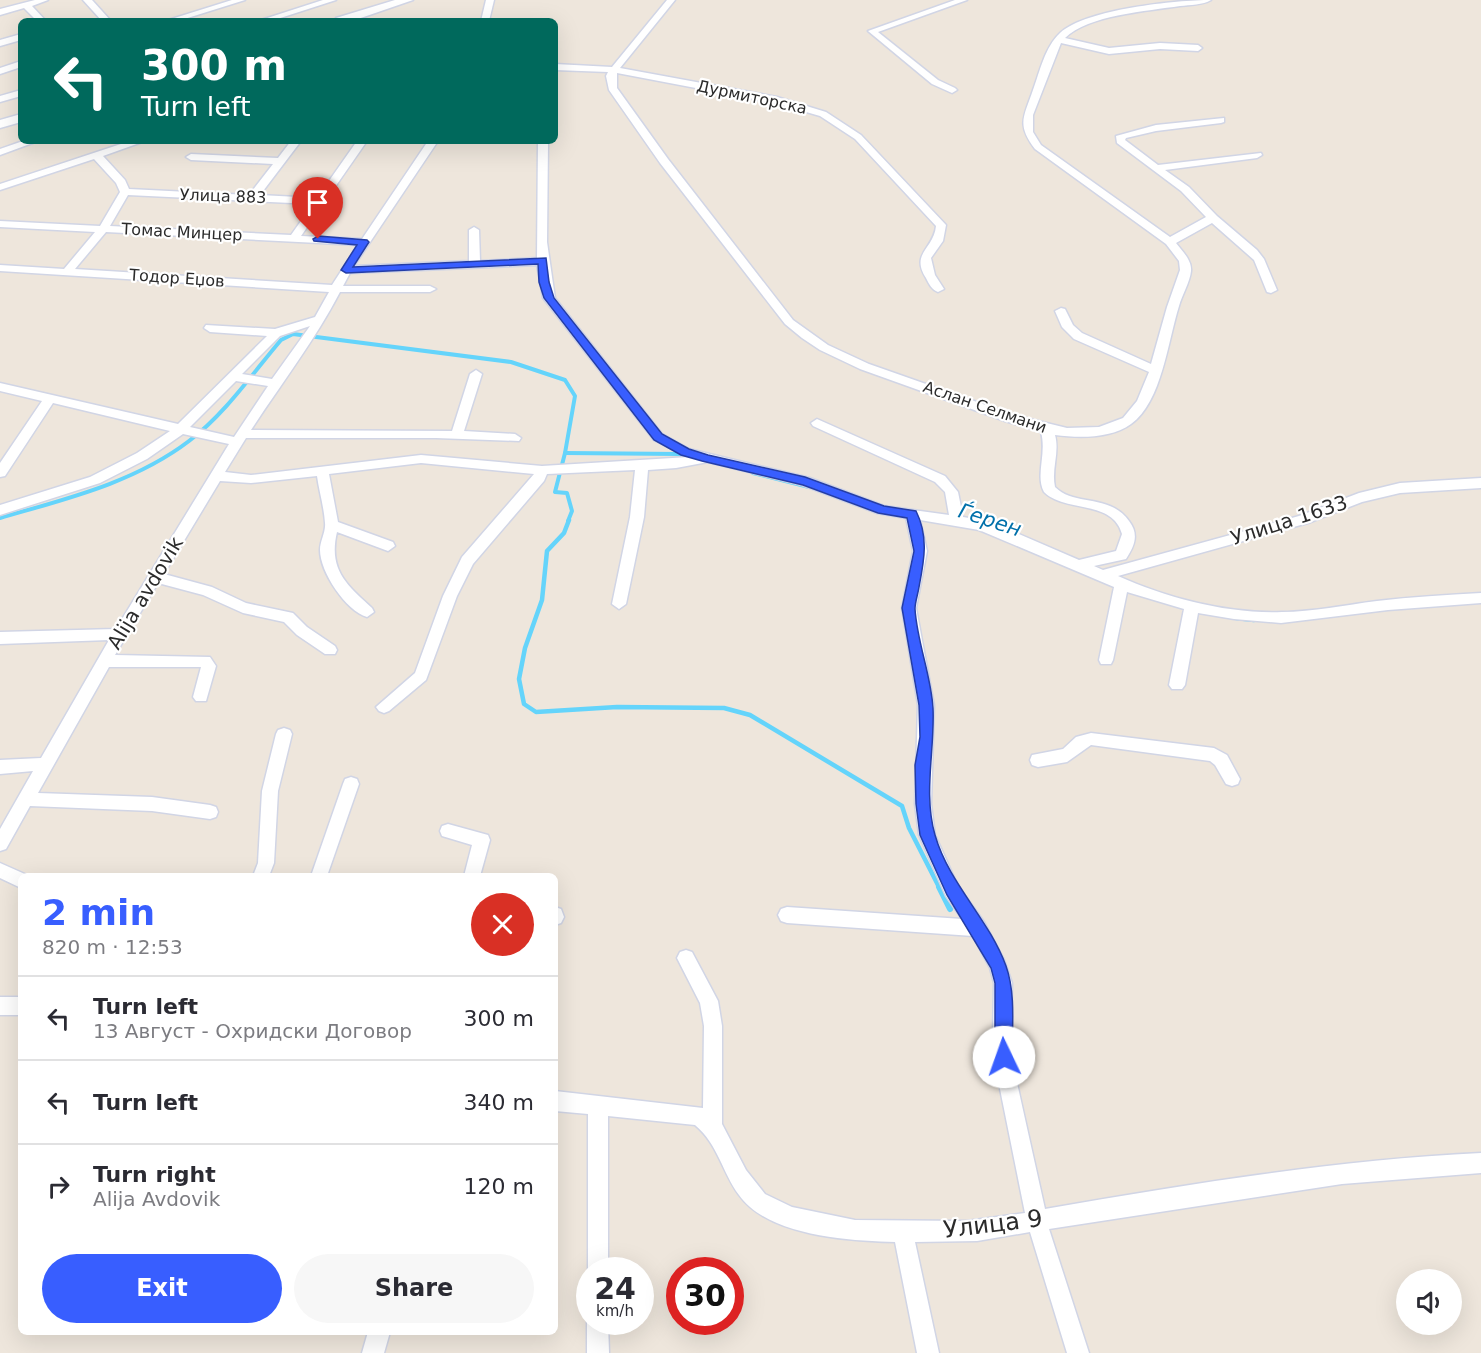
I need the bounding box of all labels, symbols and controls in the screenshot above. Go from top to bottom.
text: 300 m [141,41,287,90]
icon: left [42,42,120,120]
street label: Дурмиторска [695,76,809,118]
text: Turn left [141,91,251,122]
pin [292,177,343,239]
street label: Улица 883 [179,185,267,207]
icon: arrive [301,186,334,219]
street label: Томас Минцер [120,219,243,245]
street label: Тодор Еџов [128,265,225,291]
street label: Аслан Селмани [921,377,1049,437]
street label: Улица 1633 [1228,490,1350,550]
water label: Ѓерен [956,498,1025,541]
street label: Alija avdovik [102,532,188,654]
text: 2 min [42,892,155,933]
button: close [471,893,534,956]
text: 820 m · 12:53 [42,935,183,959]
text: Turn left [93,994,198,1019]
icon: left [42,1002,75,1035]
text: 300 m [464,1006,534,1031]
text: 13 Август - Охридски Договор [93,1019,412,1043]
position arrow [972,1025,1036,1089]
icon: left [42,1086,75,1119]
text: Turn left [93,1090,198,1115]
text: 340 m [464,1090,534,1115]
text: Turn right [93,1162,216,1187]
icon: right [42,1170,75,1203]
text: 120 m [464,1174,534,1199]
text: Alija Avdovik [93,1187,220,1211]
street label: Улица 9 [942,1204,1044,1244]
button: Exit [42,1254,282,1323]
button: Share [294,1254,534,1323]
speed limit sign: 30 [666,1257,744,1335]
map controls [1396,1269,1462,1335]
button: sound [1396,1269,1462,1335]
text: 24 [594,1271,636,1306]
text: km/h [596,1302,634,1320]

